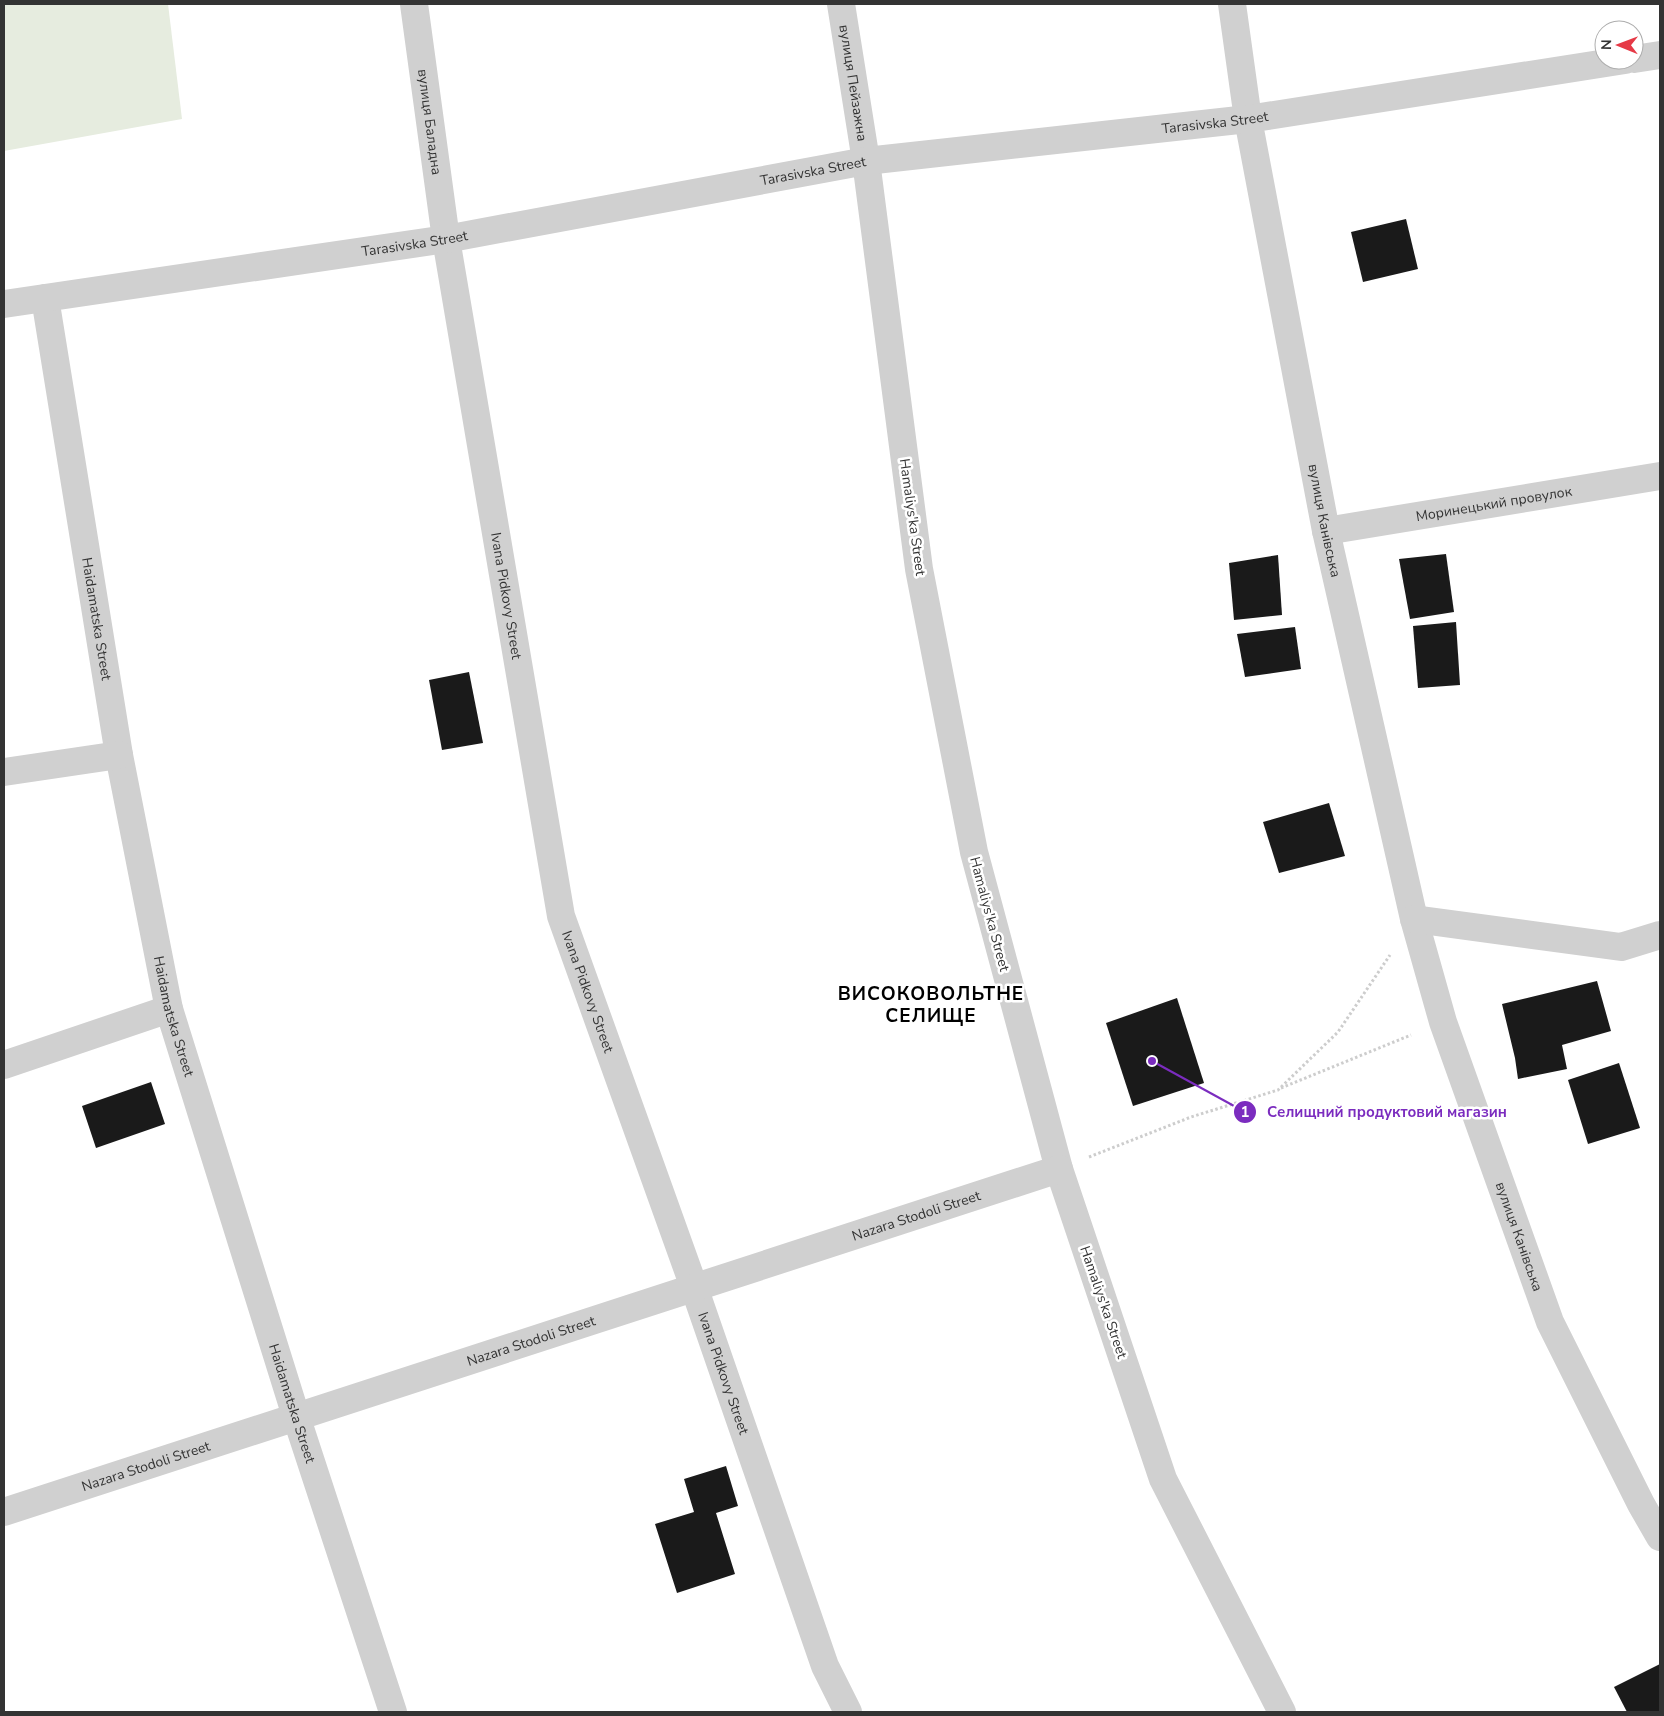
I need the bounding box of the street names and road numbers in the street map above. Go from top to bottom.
street label: вулиця Пейзажна [834,23,872,143]
street label: вулиця Баладна [413,68,446,176]
street label: Tarasivska Street [1161,107,1270,138]
street label: Tarasivska Street [759,152,868,190]
street label: Tarasivska Street [360,226,469,261]
street label: Hamaliysʹka Street [895,457,930,577]
street label: вулиця Канівська [1304,462,1345,579]
street label: Моринецький провулок [1414,482,1574,526]
street label: Ivana Pidkovy Street [486,531,526,661]
street label: Haidamatska Street [77,556,116,682]
street label: Hamaliysʹka Street [965,855,1014,974]
street label: Ivana Pidkovy Street [557,928,618,1055]
street label: Haidamatska Street [149,954,199,1079]
street label: вулиця Канівська [1491,1179,1547,1294]
street label: Nazara Stodoli Street [849,1186,983,1246]
street label: Hamaliysʹka Street [1075,1243,1132,1361]
street label: Ivana Pidkovy Street [693,1309,753,1437]
street label: Nazara Stodoli Street [464,1311,598,1371]
street label: Haidamatska Street [264,1341,320,1466]
street label: Nazara Stodoli Street [79,1437,213,1496]

